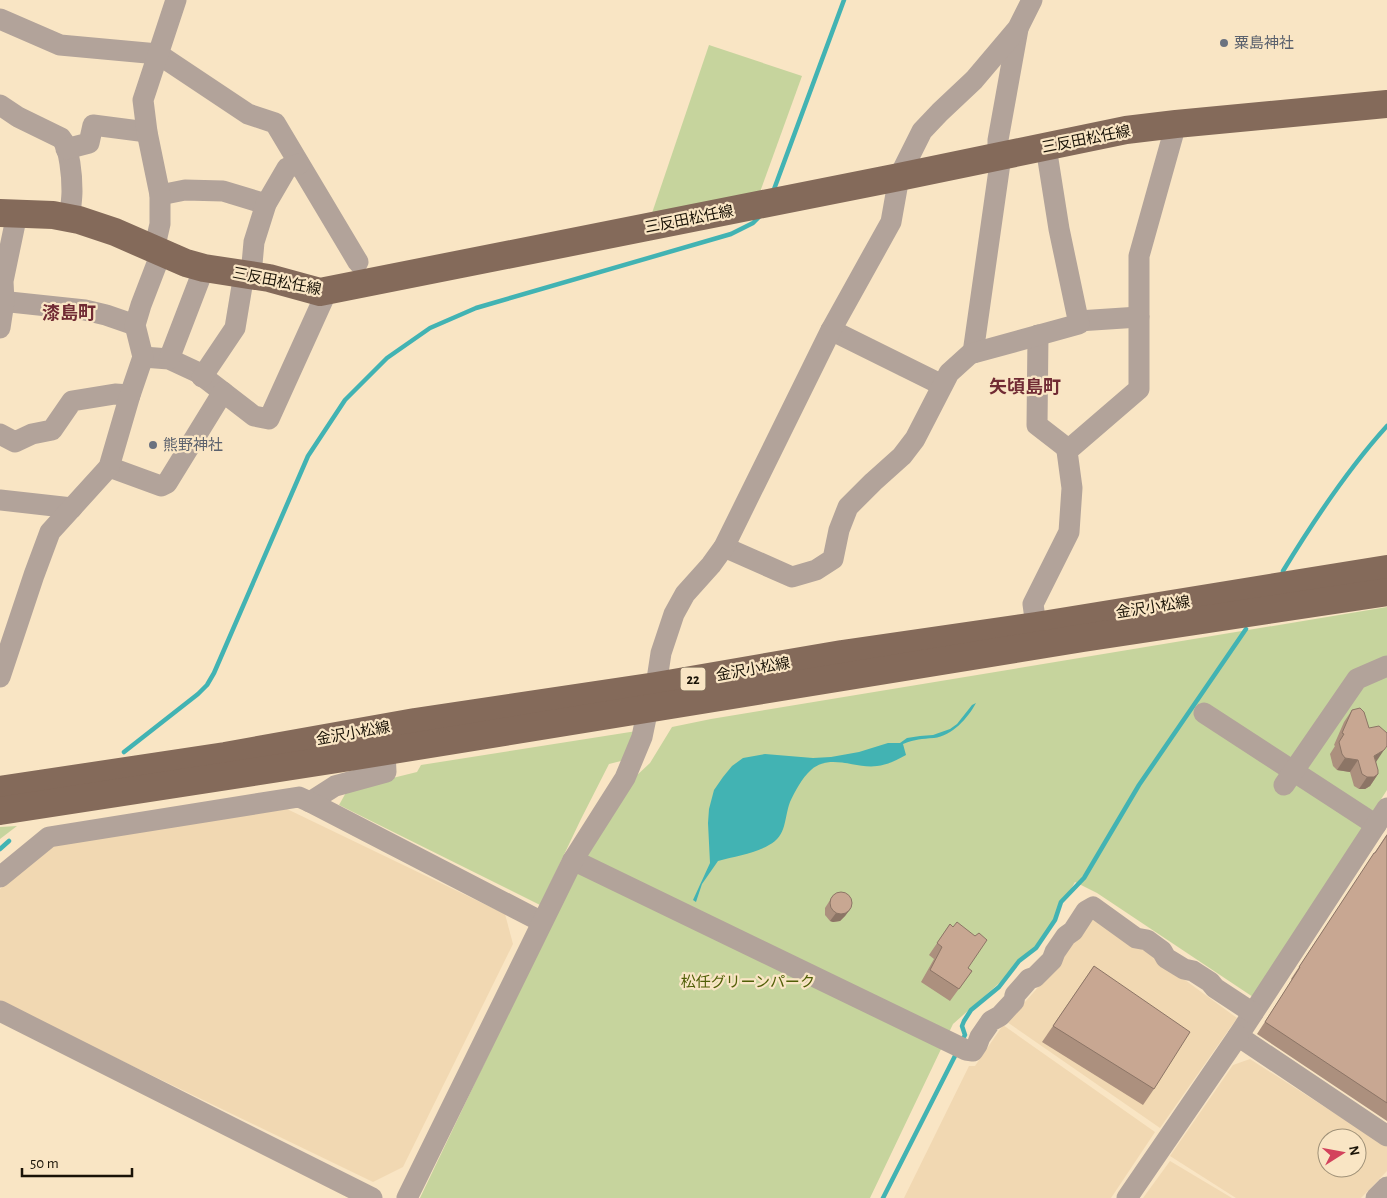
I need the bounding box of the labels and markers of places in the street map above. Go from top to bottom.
place label: 粟島神社 [1234,35,1294,51]
marker: 粟島神社 [1218,37,1230,49]
place label: 熊野神社 [163,437,223,453]
marker: 熊野神社 [147,439,159,451]

